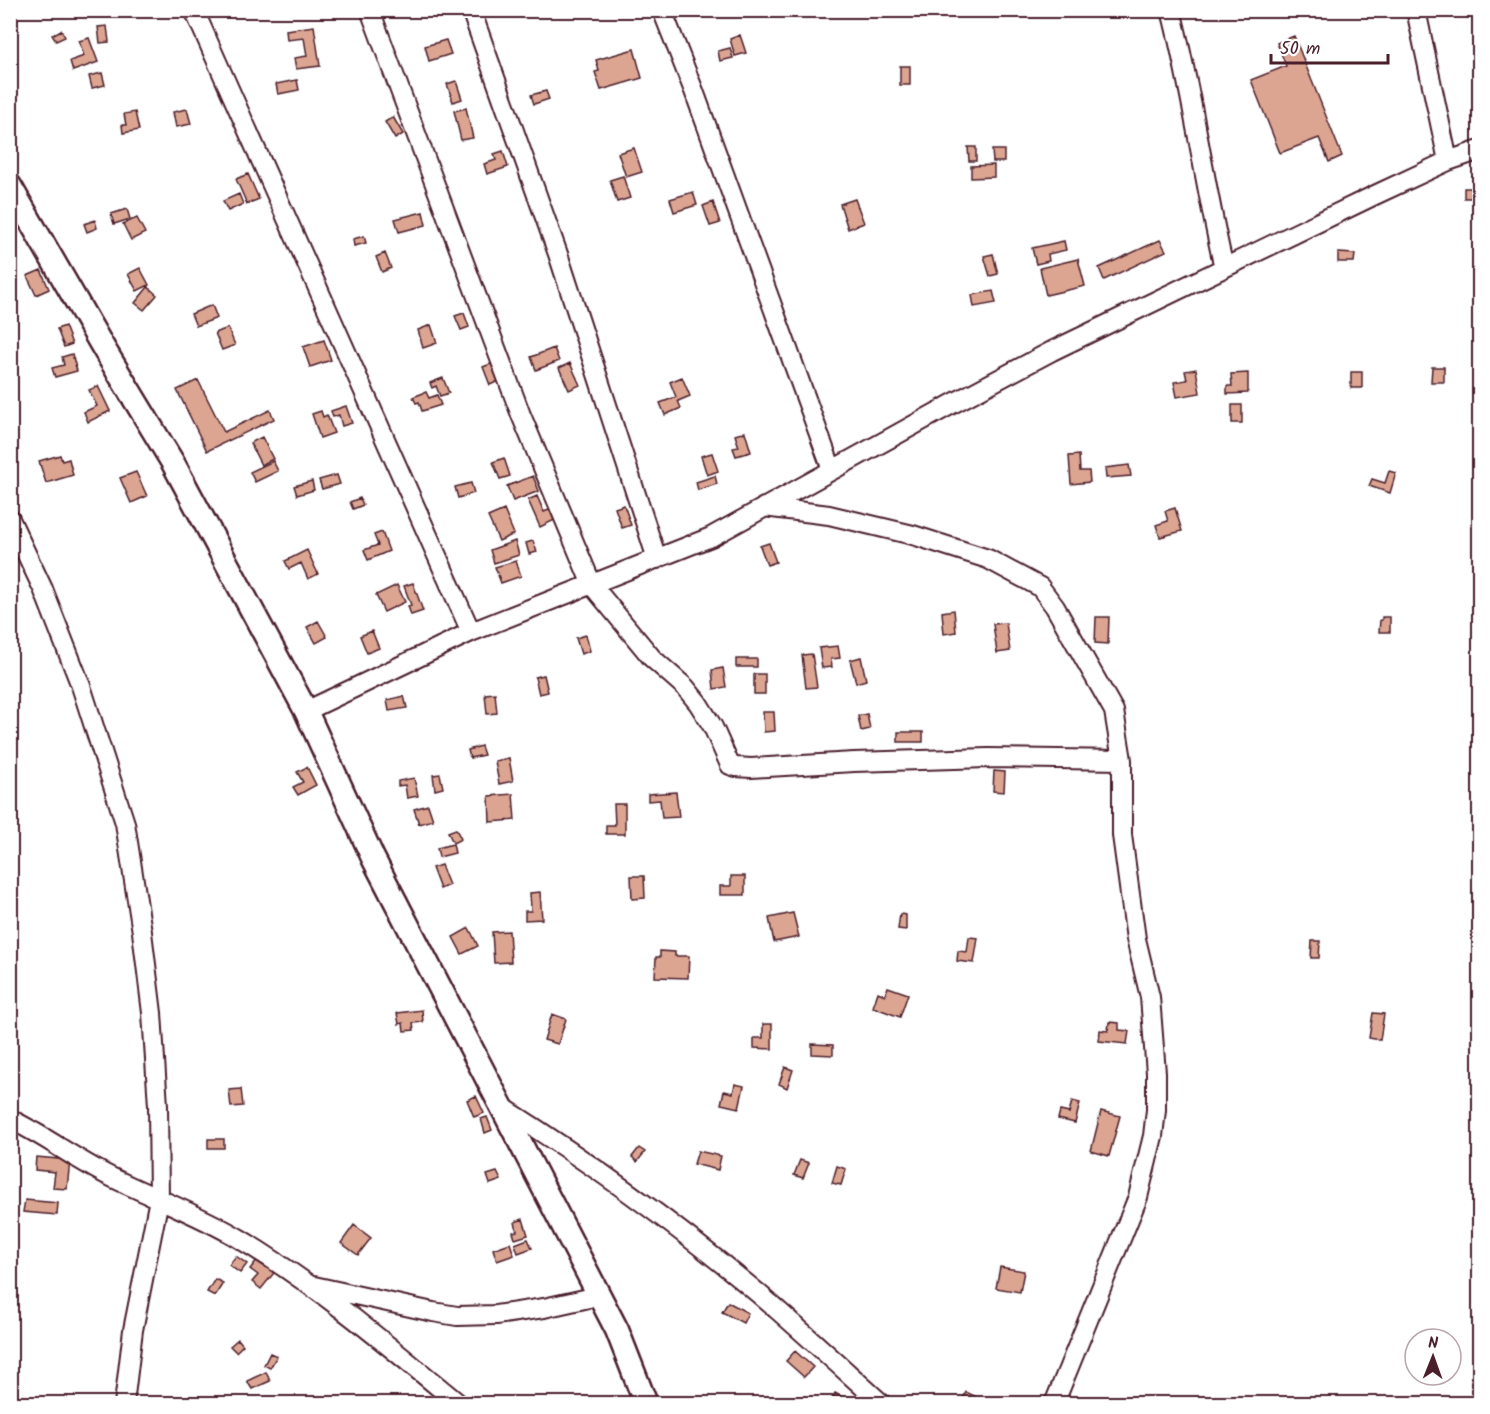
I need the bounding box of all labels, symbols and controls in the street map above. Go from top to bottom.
scale bar [1271,27,1388,65]
text: 50 m [1280,35,1320,64]
north arrow [1403,1327,1463,1387]
text: N [1428,1331,1439,1356]

